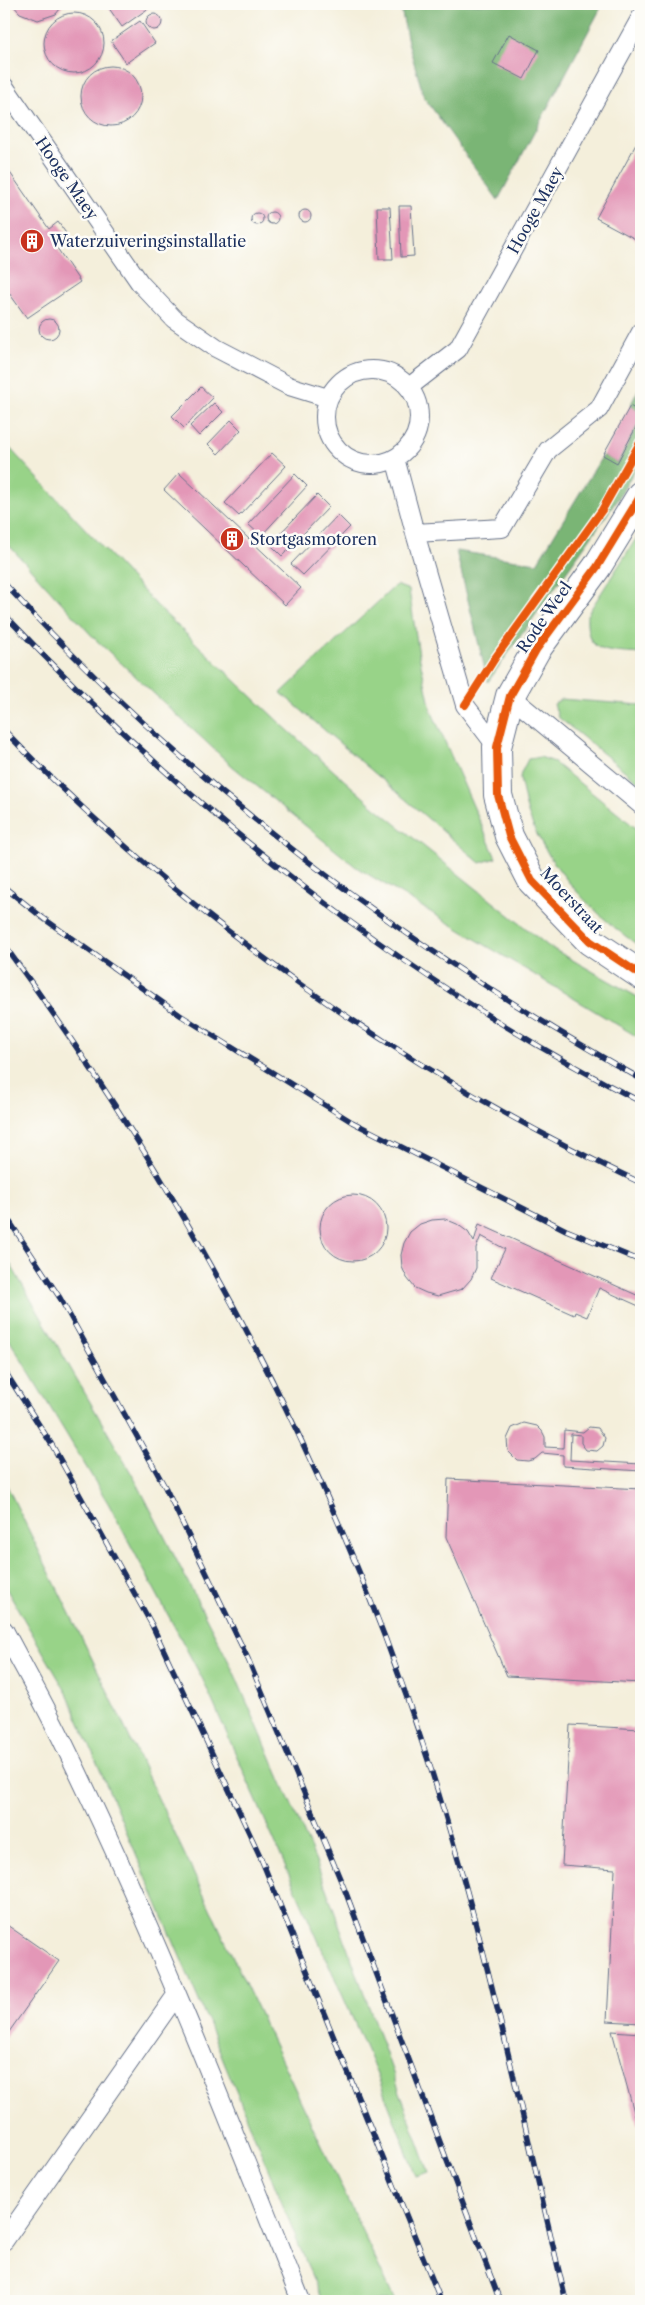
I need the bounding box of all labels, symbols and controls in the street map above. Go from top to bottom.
street label: Hooge Maey [31,133,104,224]
street label: Hooge Maey [503,162,568,257]
building icon: Waterzuiveringsinstallatie [19,228,45,254]
place label: Waterzuiveringsinstallatie [49,231,246,251]
building icon: Stortgasmotoren [219,526,245,552]
place label: Stortgasmotoren [250,529,377,549]
street label: Rode Weel [512,577,576,657]
street label: Moerstraat [536,863,608,937]

